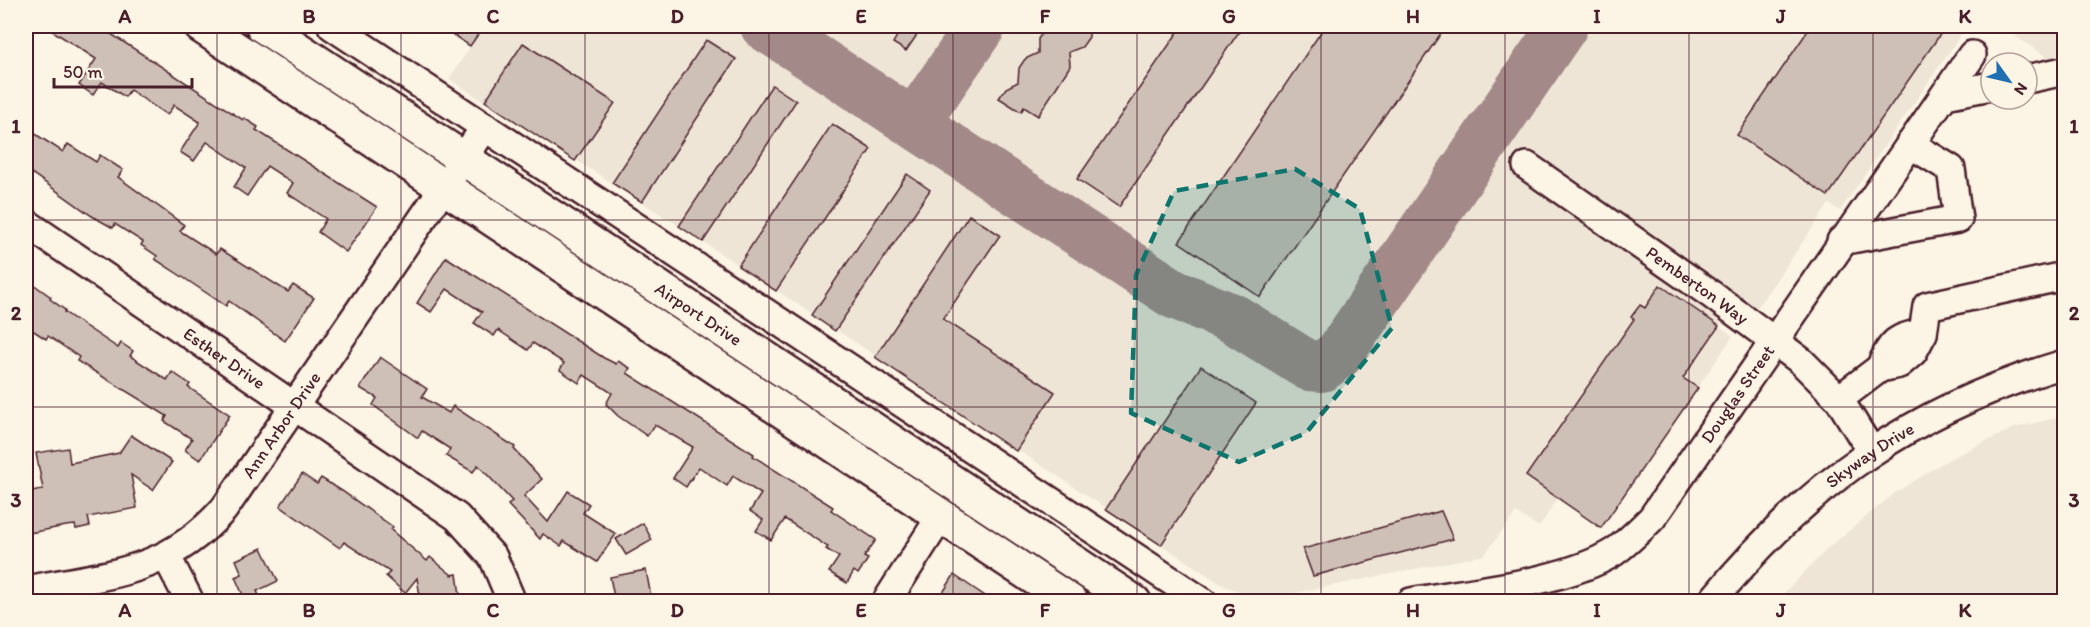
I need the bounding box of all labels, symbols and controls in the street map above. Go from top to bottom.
text: A [118,4,132,28]
text: B [303,4,316,28]
text: C [487,4,500,28]
text: D [670,4,684,28]
text: E [855,4,867,28]
text: F [1040,4,1051,28]
text: G [1222,4,1236,28]
text: H [1406,4,1420,28]
text: I [1593,4,1601,28]
text: J [1775,4,1786,28]
text: K [1959,4,1973,28]
scale bar [54,51,192,89]
north arrow [1979,51,2039,111]
text: 50 m [63,61,103,83]
text: N [2010,79,2032,99]
text: 1 [11,114,21,138]
text: 1 [2069,114,2079,138]
street label: Pemberton Way [1642,241,1753,330]
street label: Airport Drive [651,277,746,351]
text: 2 [11,301,22,325]
text: 2 [2069,301,2080,325]
street label: Esther Drive [179,323,269,394]
street label: Douglas Street [1696,340,1779,447]
street label: Ann Arbor Drive [237,368,325,483]
street label: Skyway Drive [1821,417,1918,493]
text: 3 [11,488,22,512]
text: 3 [2069,488,2080,512]
text: A [118,598,132,622]
text: B [303,598,316,622]
text: C [487,598,500,622]
text: D [670,598,684,622]
text: E [855,598,867,622]
text: F [1040,598,1051,622]
text: G [1222,598,1236,622]
text: H [1406,598,1420,622]
text: I [1593,598,1601,622]
text: J [1775,598,1786,622]
text: K [1959,598,1973,622]

